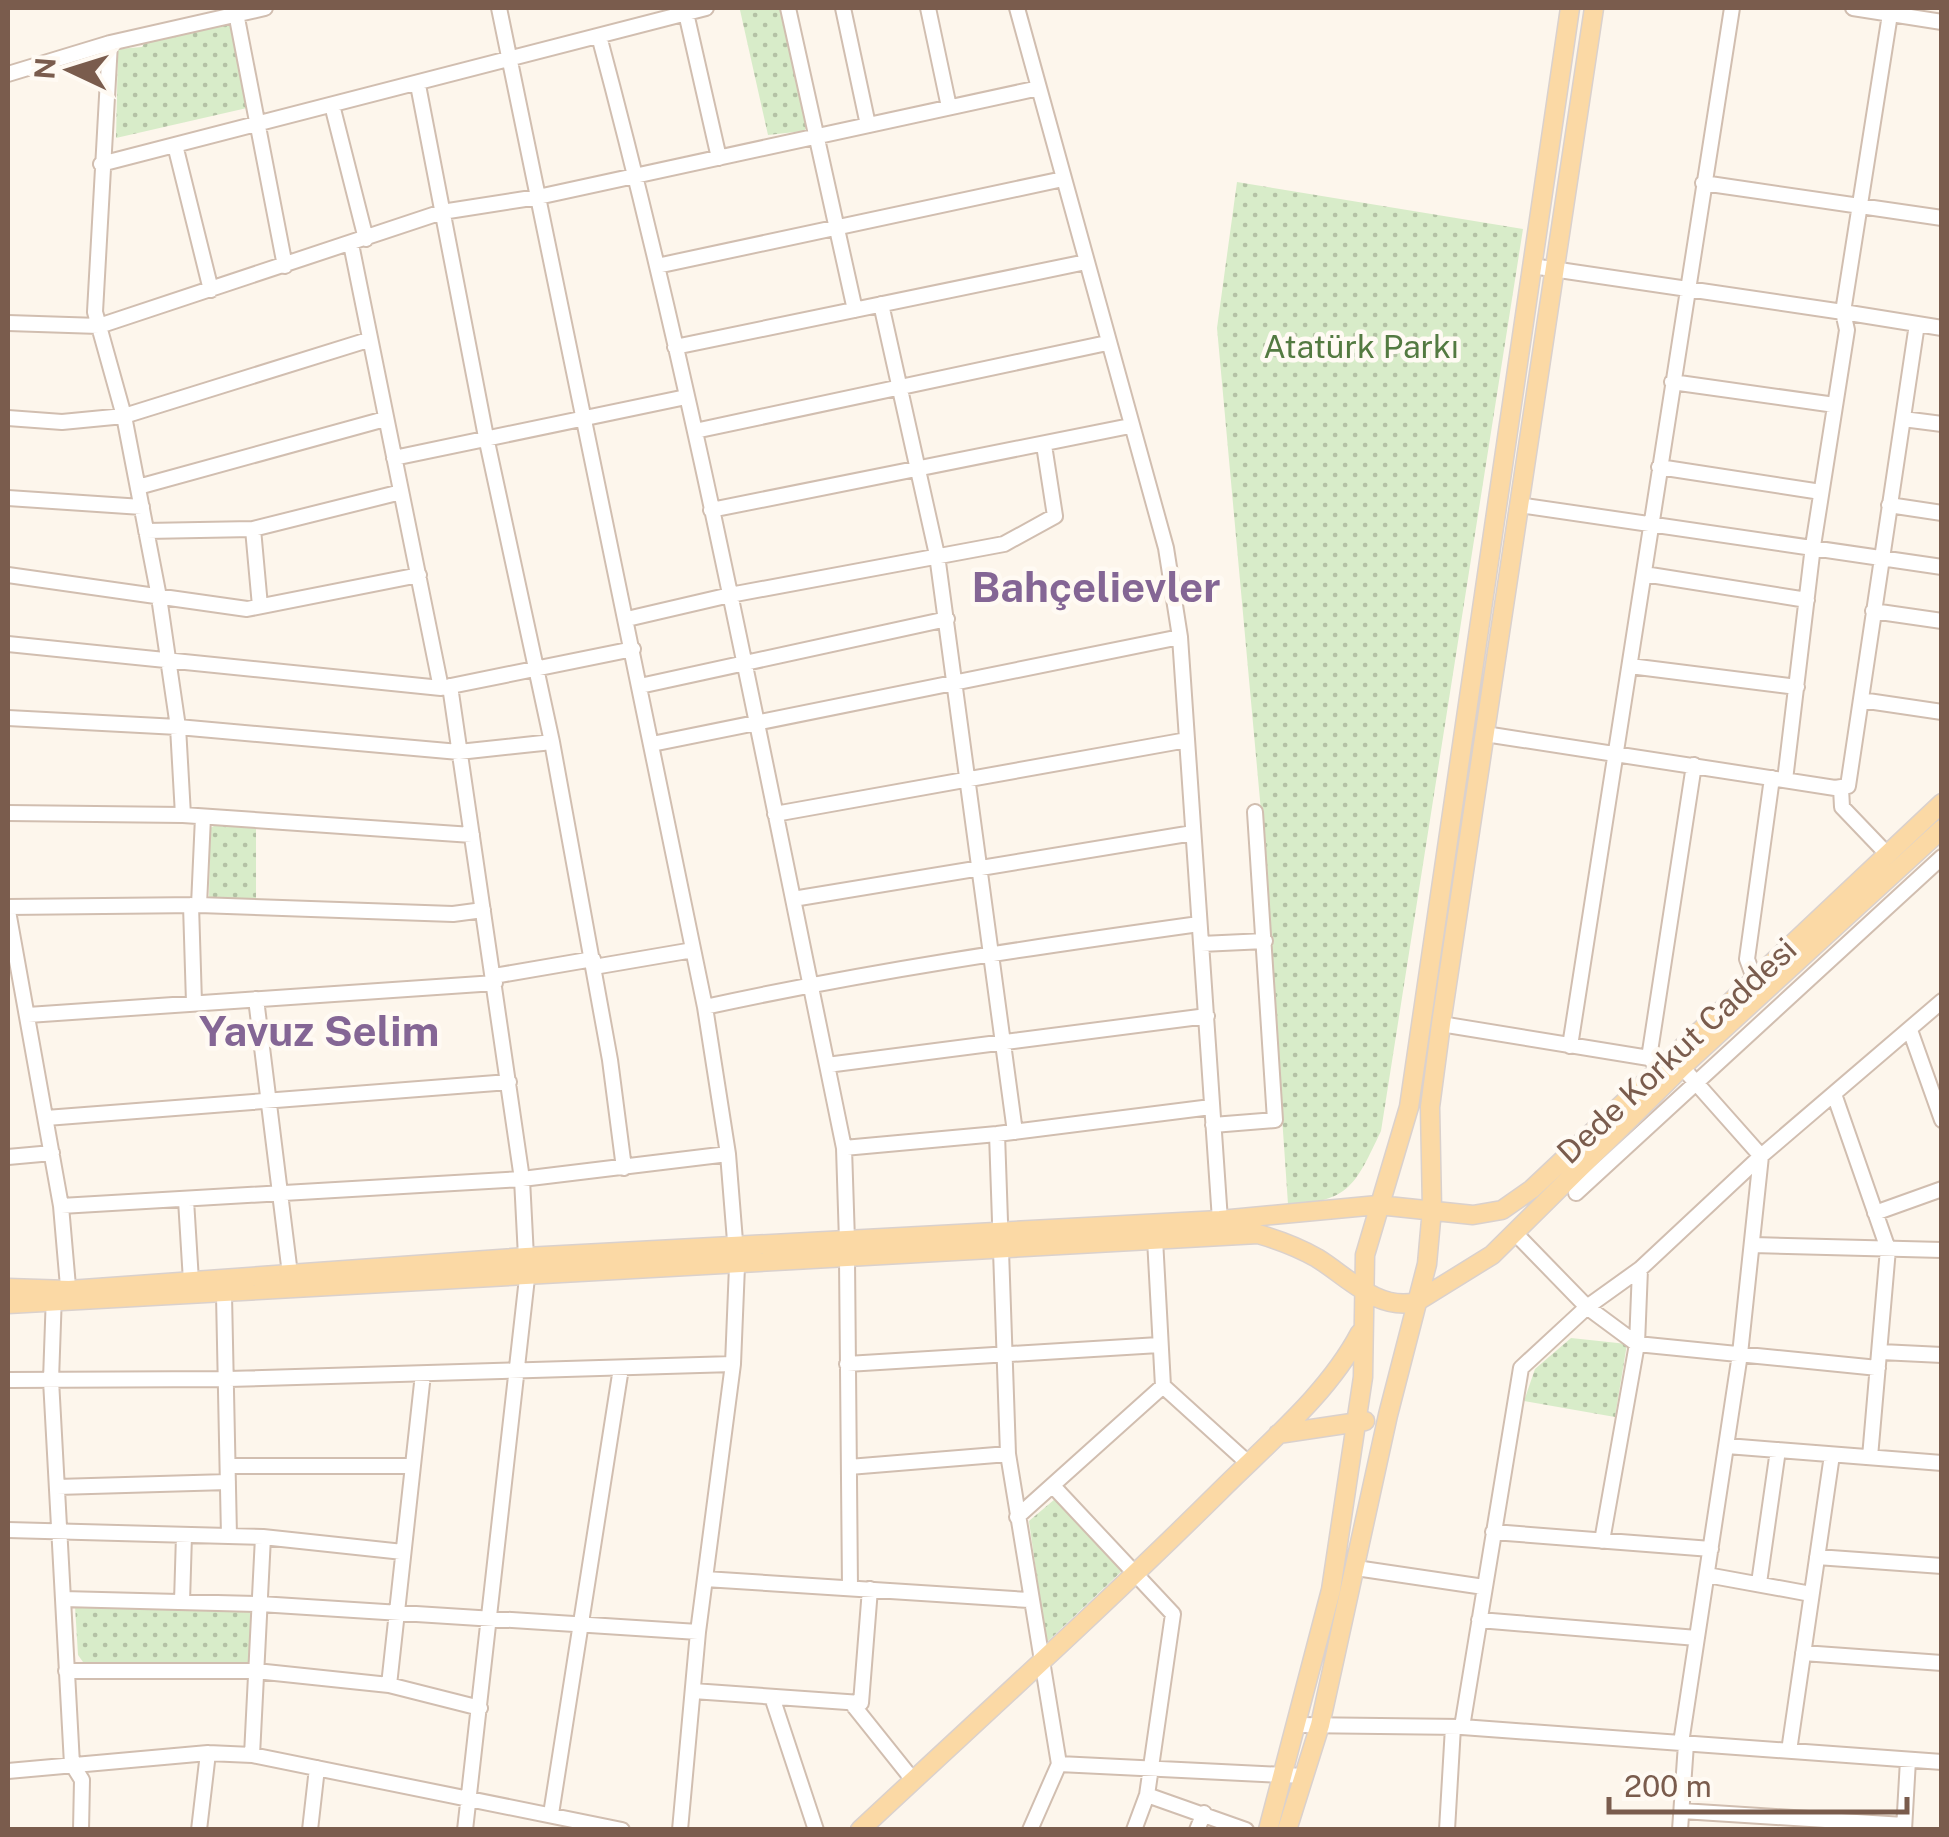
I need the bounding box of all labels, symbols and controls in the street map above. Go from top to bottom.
north arrow [20,20,120,120]
text: N [27,56,62,80]
park label: Atatürk Parkı [1263,328,1459,365]
district label: Bahçelievler [972,562,1220,611]
street label: Dede Korkut Caddesi [1550,930,1804,1171]
district label: Yavuz Selim [199,1006,439,1055]
scale bar [1609,1752,1906,1814]
text: 200 m [1624,1768,1712,1804]

